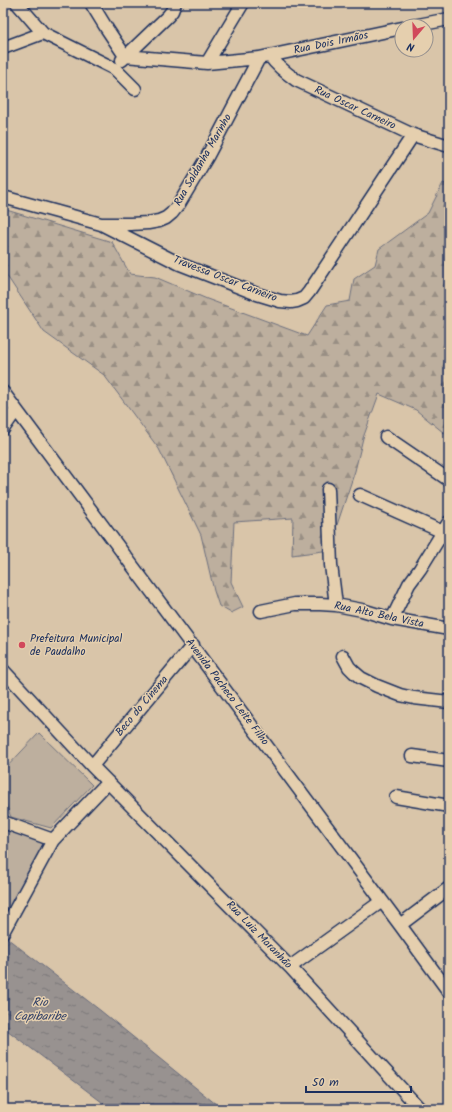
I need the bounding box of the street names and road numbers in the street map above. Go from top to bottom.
street label: Rua Dois Irmãos [292,26,370,60]
street label: Rua Oscar Carneiro [311,81,399,135]
street label: Rua Saldanha Marinho [169,111,237,209]
street label: Travessa Oscar Carneiro [170,251,280,307]
street label: Rua Alto Bela Vista [333,597,425,633]
street label: Avenida Pacheco Leite Filho [181,635,273,749]
street label: Beco do Cinema [111,671,173,741]
street label: Rua Luiz Maranhão [222,897,296,973]

